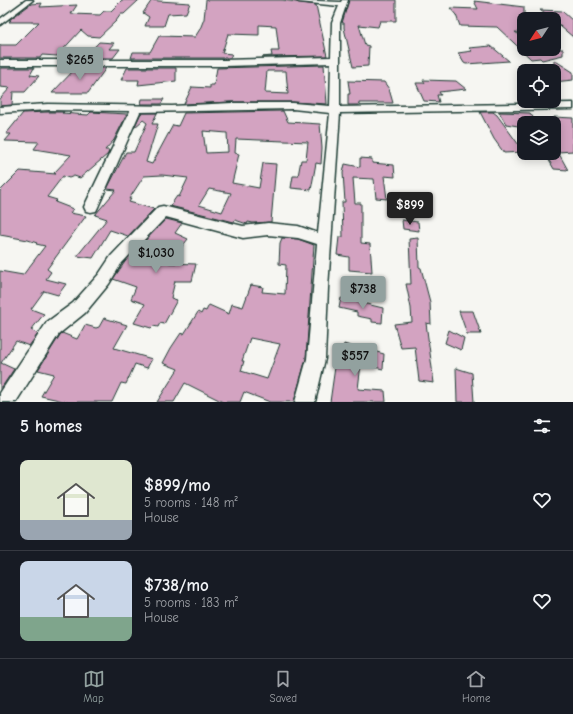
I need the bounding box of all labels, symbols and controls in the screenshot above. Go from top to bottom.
north arrow [517,12,561,56]
map controls [517,12,561,160]
pin: $265 [56,47,104,81]
text: $265 [66,52,94,67]
button: locate [517,64,561,108]
button: layers [517,116,561,160]
pin: $899 [386,192,434,226]
text: $899 [396,197,424,212]
pin: $1,030 [123,240,189,274]
text: $1,030 [138,245,174,260]
pin: $738 [339,276,387,310]
text: $738 [350,281,376,296]
pin: $557 [331,343,379,377]
text: $557 [341,348,369,363]
icon: filters [531,415,553,437]
text: 5 homes [20,417,82,436]
icon: home [52,476,100,524]
text: $899/mo [144,476,211,495]
icon: heart [531,489,553,511]
text: 5 rooms · 148 m² [144,495,238,510]
text: House [144,510,179,525]
text: $738/mo [144,576,209,595]
icon: home [52,577,100,625]
icon: heart [531,590,553,612]
text: 5 rooms · 183 m² [144,595,238,610]
text: House [144,610,179,625]
tab: Map [83,668,105,705]
tab: Saved [270,668,297,705]
tab: Home [462,668,490,705]

